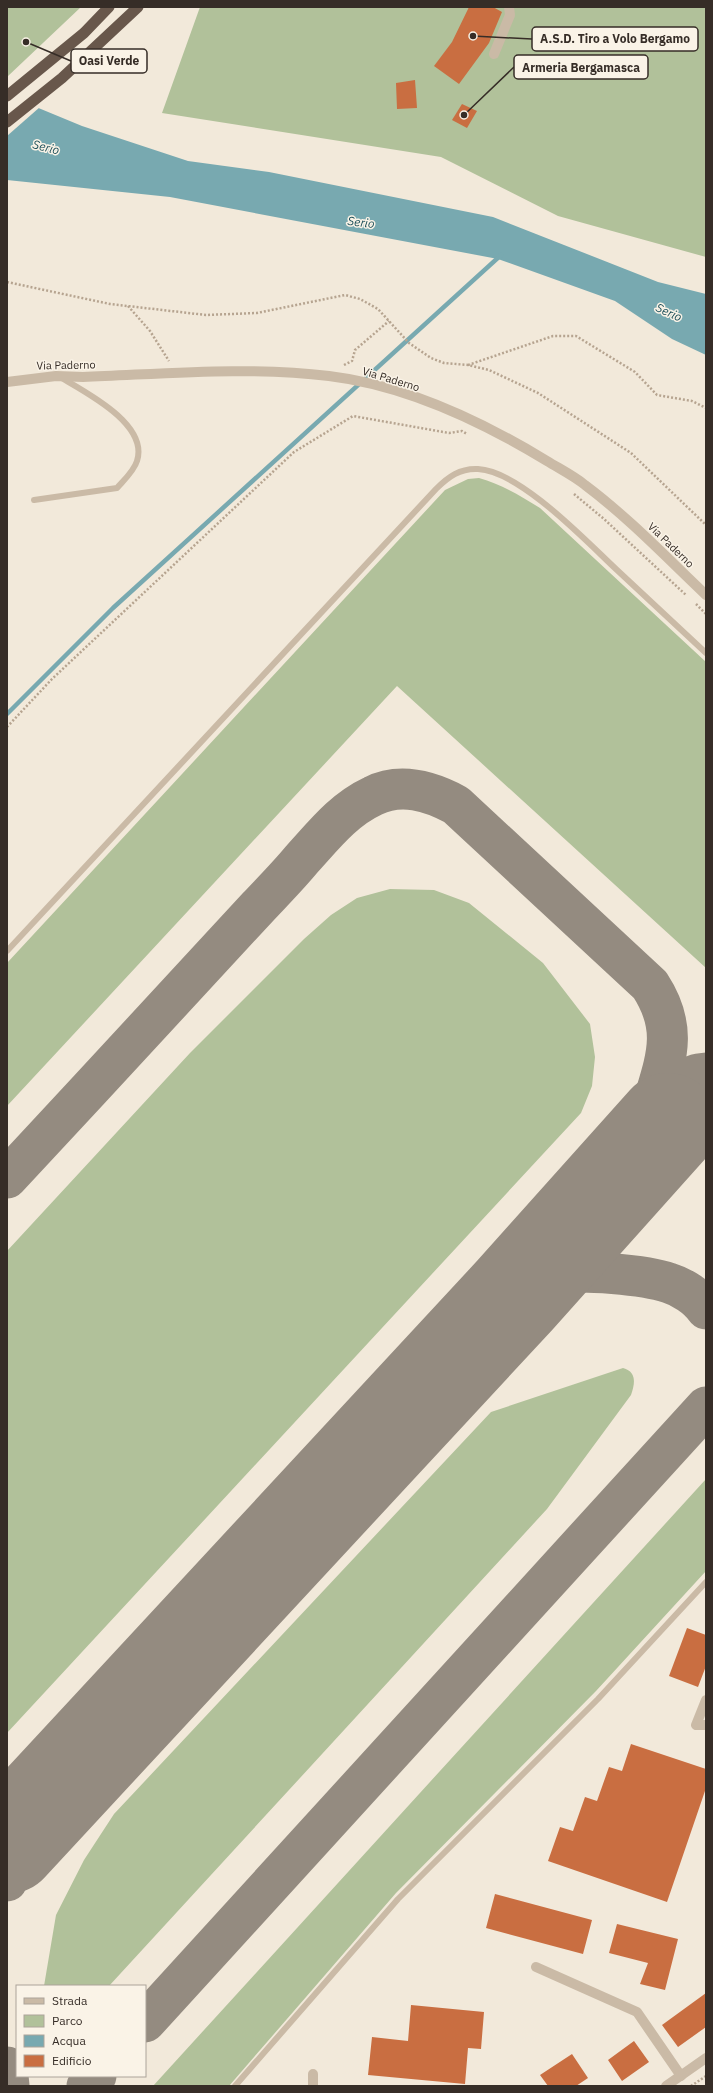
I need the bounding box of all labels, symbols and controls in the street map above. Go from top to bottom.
callout: A.S.D. Tiro a Volo Bergamo [532,27,698,51]
text: A.S.D. Tiro a Volo Bergamo [540,31,690,46]
callout: Oasi Verde [71,49,147,73]
text: Oasi Verde [79,53,140,68]
callout: Armeria Bergamasca [514,55,648,79]
text: Armeria Bergamasca [522,60,640,75]
water label: Serio [31,136,61,158]
water label: Serio [347,213,376,231]
water label: Serio [654,300,685,325]
street label: Via Paderno [36,357,96,373]
street label: Via Paderno [361,364,421,394]
street label: Via Paderno [645,519,697,571]
legend [16,1985,146,2077]
text: Strada [52,1993,88,2008]
text: Parco [52,2013,83,2028]
text: Acqua [52,2033,86,2048]
text: Edificio [52,2053,92,2068]

